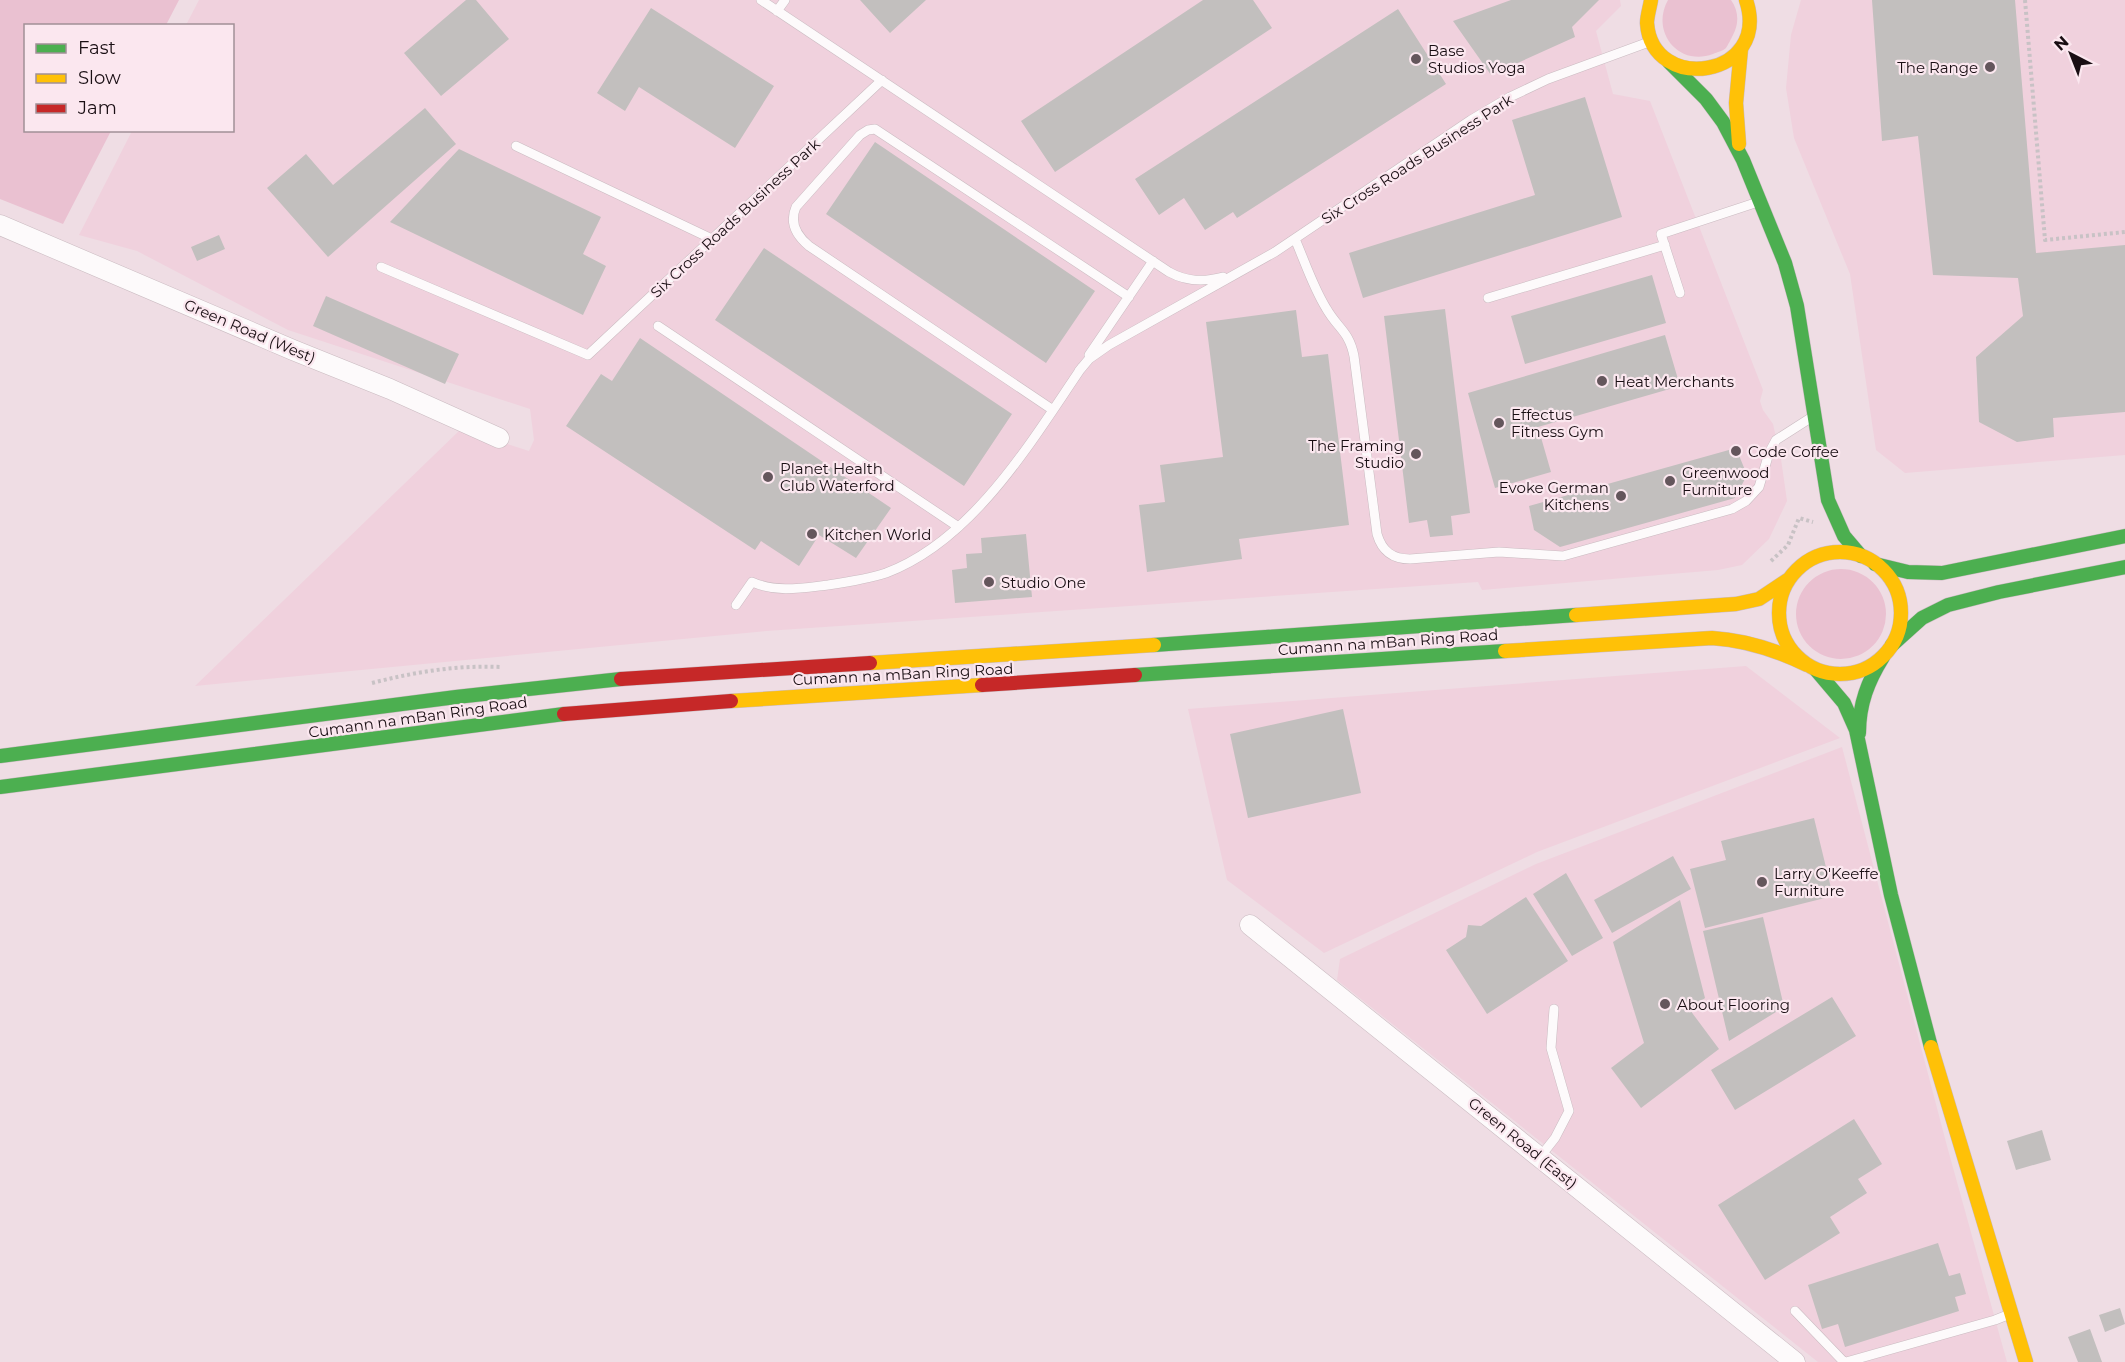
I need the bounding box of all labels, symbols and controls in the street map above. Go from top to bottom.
legend [24,24,234,132]
north arrow [2041,24,2101,84]
text: N [2050,32,2072,55]
text: Fast [78,37,116,59]
place label: Base Studios Yoga [1428,41,1525,77]
marker: Base Studios Yoga [1409,52,1423,66]
place label: The Range [1897,58,1978,77]
marker: The Range [1983,60,1997,74]
text: Slow [78,67,121,89]
street label: Six Cross Roads Business Park [1318,90,1516,228]
text: Jam [77,97,117,119]
street label: Six Cross Roads Business Park [646,134,824,302]
street label: Green Road (West) [181,295,319,367]
place label: Heat Merchants [1614,372,1734,391]
marker: Heat Merchants [1595,374,1609,388]
place label: Effectus Fitness Gym [1511,405,1604,441]
marker: Effectus Fitness Gym [1492,416,1506,430]
place label: The Framing Studio [1308,436,1404,472]
place label: Code Coffee [1748,442,1839,461]
marker: Code Coffee [1729,444,1743,458]
marker: The Framing Studio [1409,447,1423,461]
place label: Planet Health Club Waterford [780,459,895,495]
place label: Greenwood Furniture [1682,463,1769,499]
marker: Planet Health Club Waterford [761,470,775,484]
marker: Greenwood Furniture [1663,474,1677,488]
place label: Evoke German Kitchens [1499,478,1609,514]
marker: Evoke German Kitchens [1614,489,1628,503]
place label: Kitchen World [824,525,931,544]
marker: Kitchen World [805,527,819,541]
place label: Studio One [1001,573,1086,592]
marker: Studio One [982,575,996,589]
street label: Cumann na mBan Ring Road [1277,625,1499,659]
street label: Cumann na mBan Ring Road [792,659,1014,689]
street label: Cumann na mBan Ring Road [307,692,529,742]
place label: Larry O'Keeffe Furniture [1774,864,1878,900]
marker: Larry O'Keeffe Furniture [1755,875,1769,889]
place label: About Flooring [1677,995,1790,1014]
marker: About Flooring [1658,997,1672,1011]
street label: Green Road (East) [1465,1093,1581,1193]

